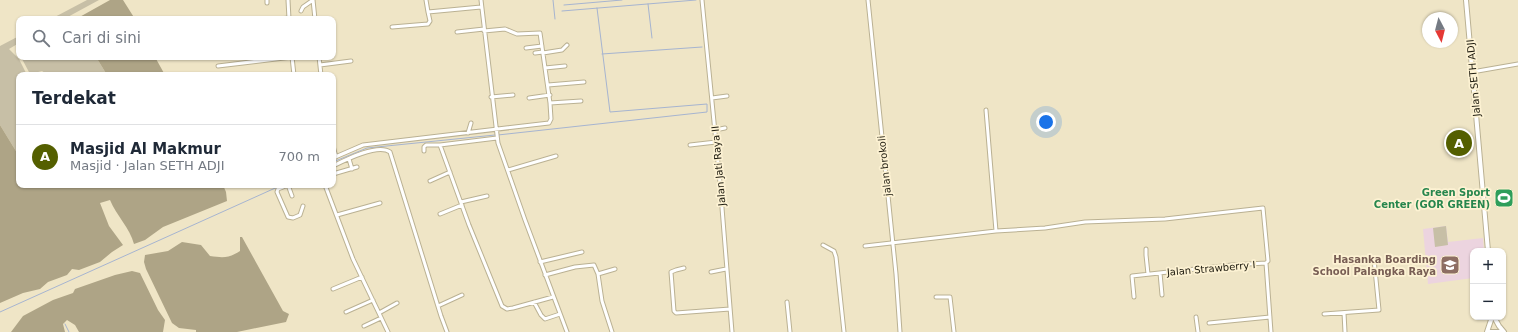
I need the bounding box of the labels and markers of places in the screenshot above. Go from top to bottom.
pin: A [1446,128,1472,158]
place label: Green Sport Center (GOR GREEN) [1374,187,1490,210]
sports icon: Green Sport Center (GOR GREEN) [1493,187,1515,209]
place label: Hasanka Boarding School Palangka Raya [1313,254,1436,277]
school or university icon: Hasanka Boarding School Palangka Raya [1439,254,1461,276]

